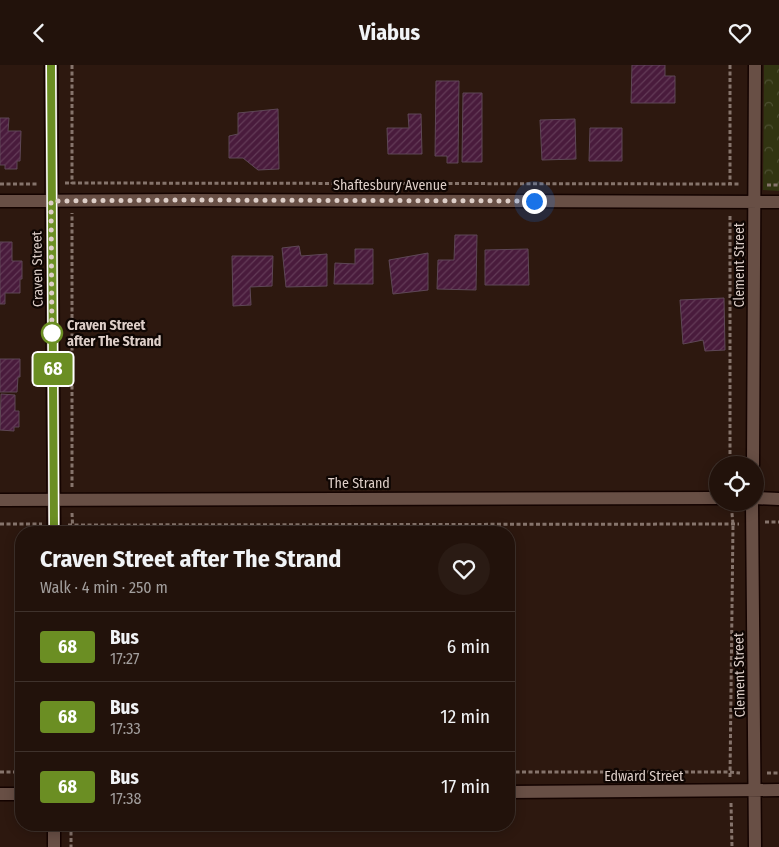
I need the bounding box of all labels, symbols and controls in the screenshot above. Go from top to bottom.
icon: back [25,19,53,47]
text: Viabus [359,19,420,46]
icon: heart [726,19,754,47]
street label: Shaftesbury Avenue [333,177,447,194]
your location [522,189,547,214]
street label: Clement Street [731,222,748,307]
street label: Craven Street [28,230,47,307]
place label: Craven Street after The Strand [67,317,161,350]
marker: Craven Street after The Strand [41,322,63,344]
line badge: 68 [30,353,76,385]
text: 68 [44,358,62,380]
map controls [709,456,764,511]
button: locate [709,456,764,511]
street label: The Strand [328,475,390,492]
button: heart [438,543,490,595]
text: Craven Street after The Strand [40,545,341,573]
text: Walk · 4 min · 250 m [40,578,168,597]
text: Bus [110,626,139,649]
street label: Clement Street [730,632,749,718]
text: 6 min [447,635,490,658]
text: 68 [58,636,77,658]
text: 17:27 [110,649,140,668]
text: Bus [110,696,139,719]
text: 12 min [440,705,490,728]
text: 68 [58,706,77,728]
text: 17:33 [110,719,141,738]
text: Bus [110,766,139,789]
street label: Edward Street [604,768,684,785]
text: 17 min [441,775,490,798]
text: 68 [58,776,77,798]
text: 17:38 [110,789,141,808]

